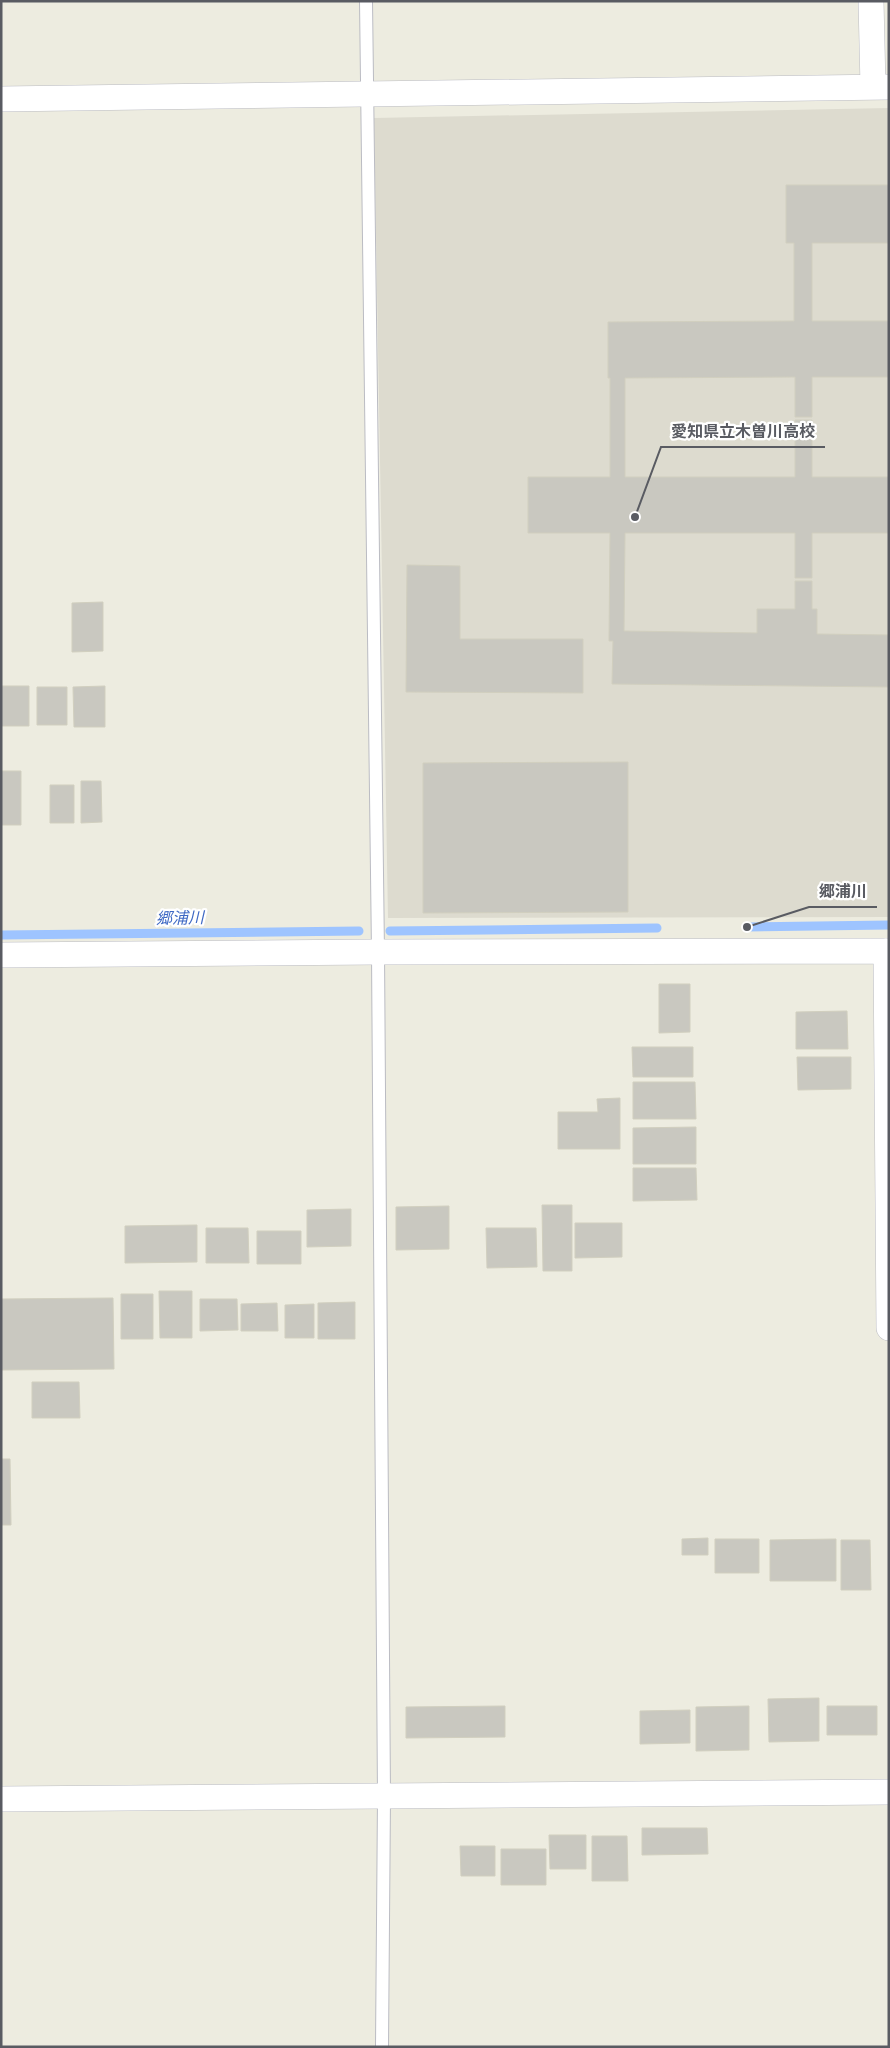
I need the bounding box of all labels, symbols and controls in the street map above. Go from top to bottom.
callout: 愛知県立木曽川高校 [661,416,825,447]
text: 愛知県立木曽川高校 [671,422,815,441]
callout: 郷浦川 [809,876,877,907]
text: 郷浦川 [819,882,867,901]
water label: 郷浦川 [156,908,206,928]

